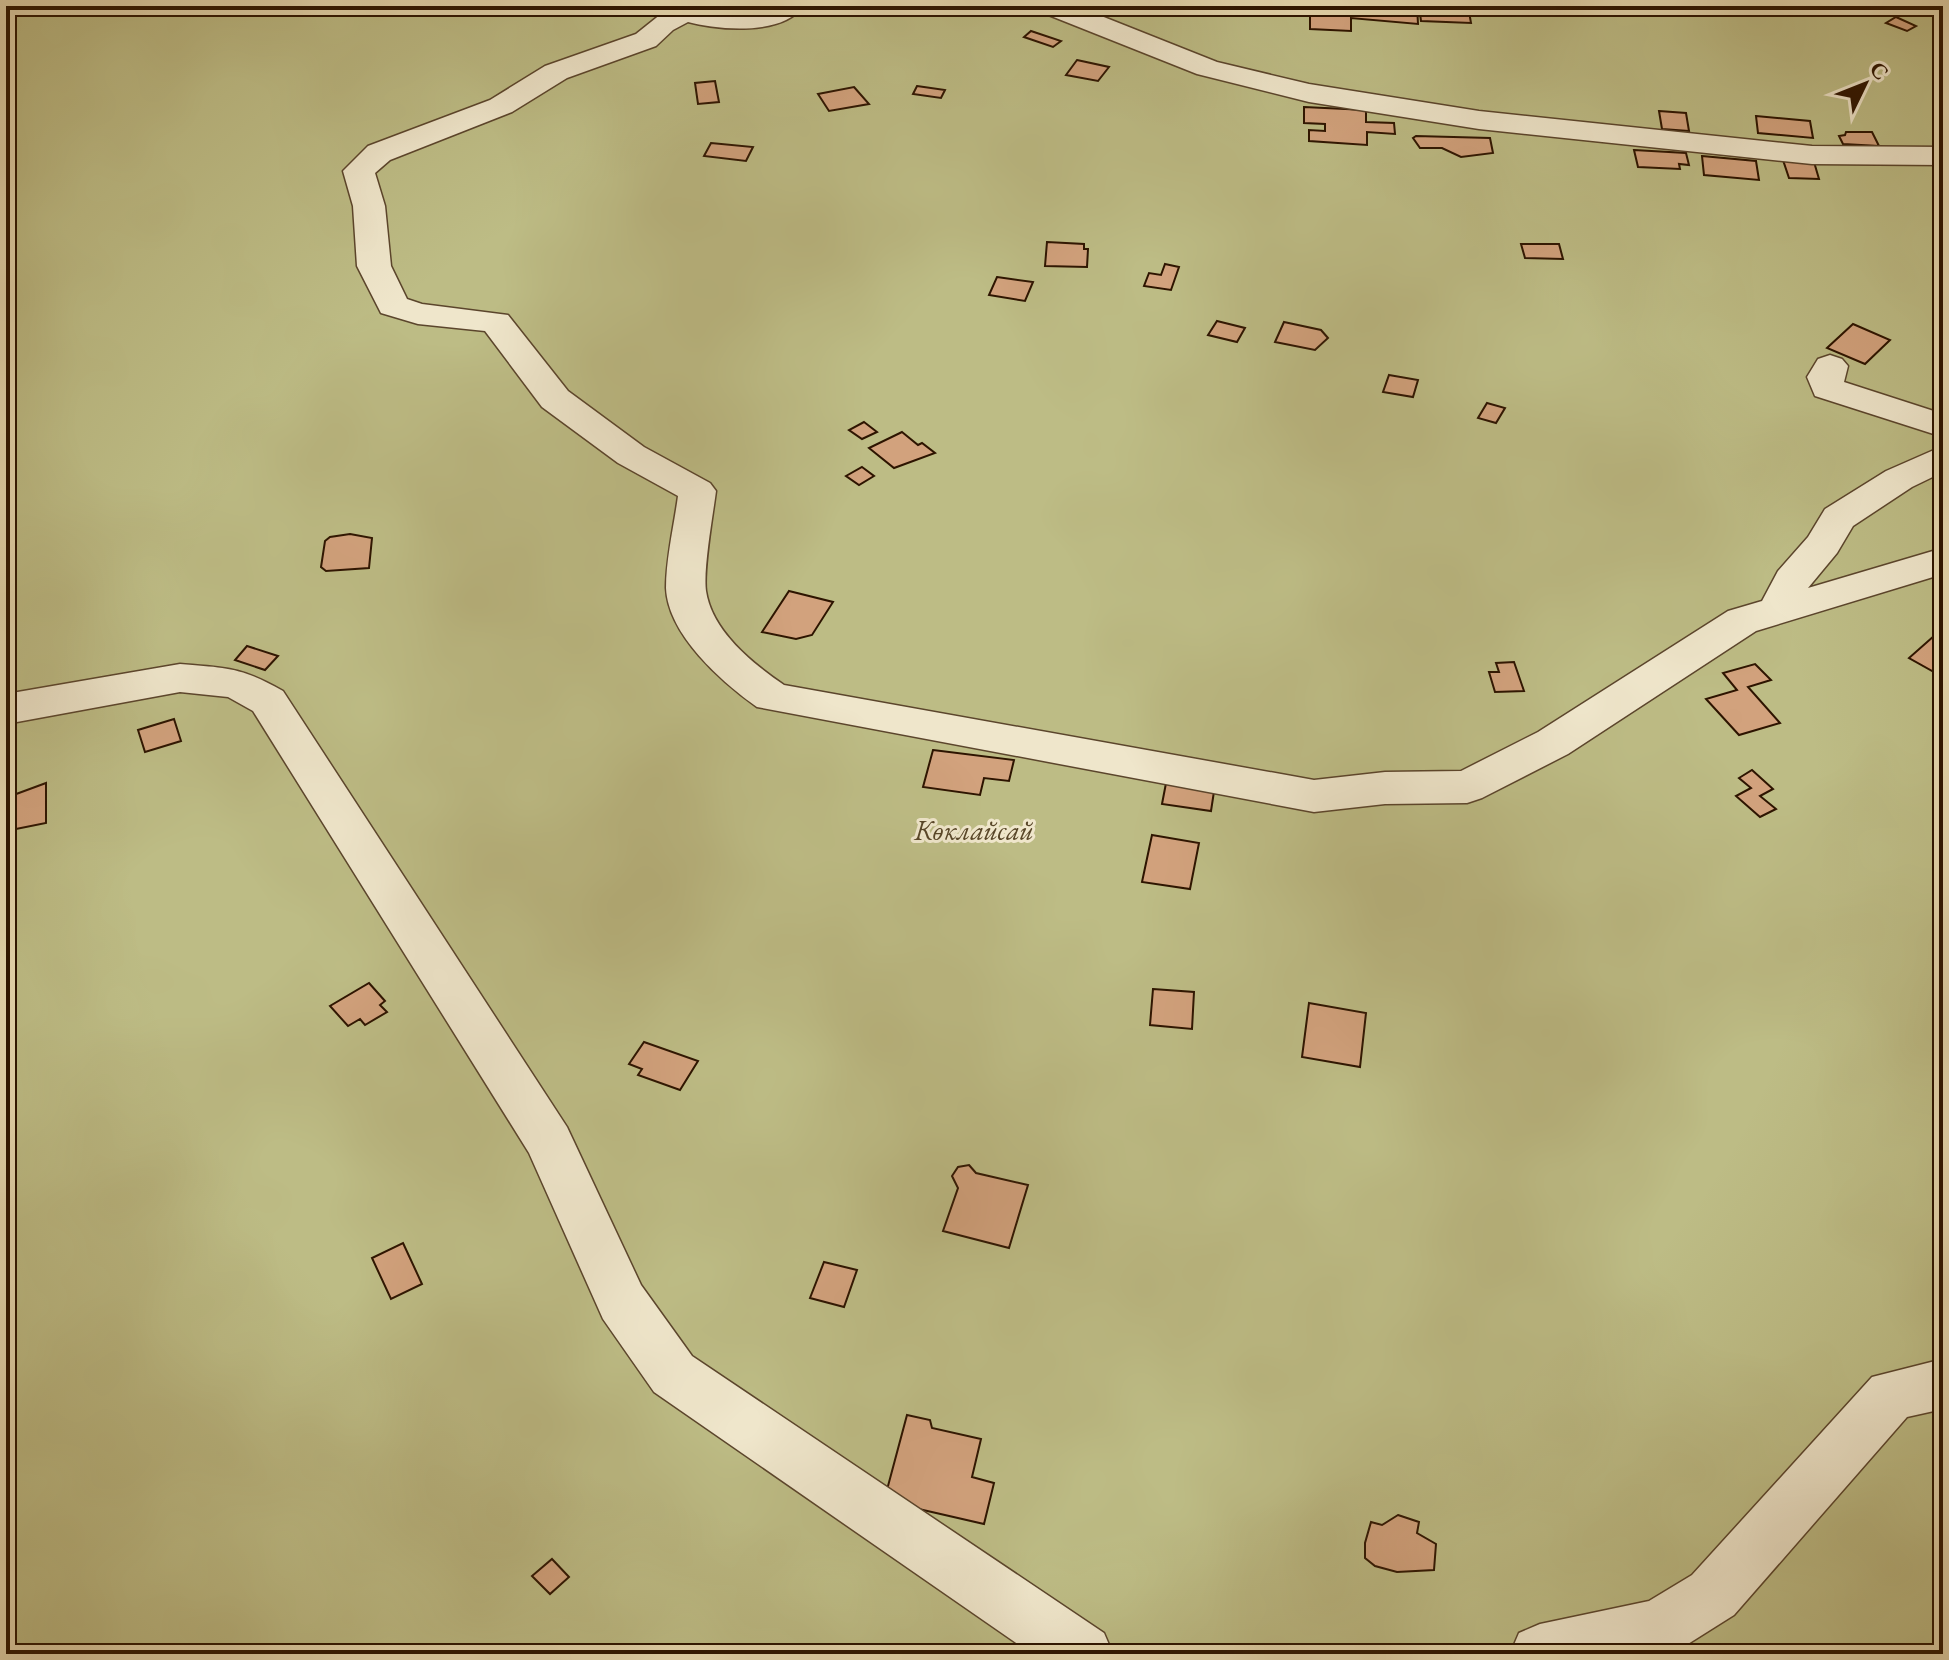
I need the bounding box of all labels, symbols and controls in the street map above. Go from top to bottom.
north arrow [1825,44,1905,124]
text: С [1863,55,1895,86]
park label: Көклайсай [913,812,1034,848]

